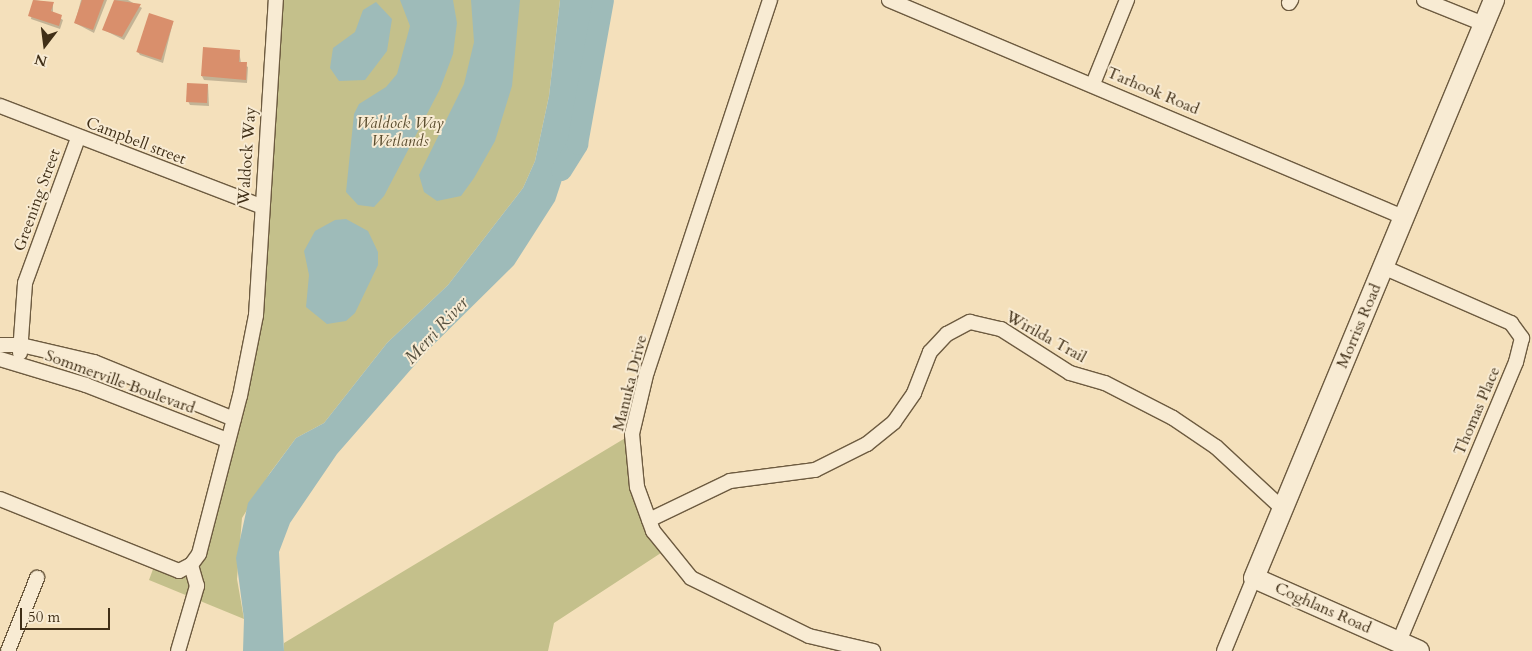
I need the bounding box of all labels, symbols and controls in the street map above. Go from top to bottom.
north arrow [20,20,70,70]
text: N [33,49,49,71]
street label: Tarhook Road [1104,63,1202,119]
street label: Waldock Way [234,106,260,206]
street label: Campbell street [83,113,189,169]
park label: Waldock Way Wetlands [356,113,444,151]
street label: Greening Street [10,146,64,254]
street label: Morriss Road [1333,281,1385,371]
water label: Merri River [400,293,474,369]
street label: Wirilda Trail [1002,307,1090,367]
street label: Manuka Drive [609,333,651,433]
street label: Sommerville Boulevard [42,346,198,418]
street label: Thomas Place [1450,364,1504,458]
street label: Coghlans Road [1272,578,1374,638]
scale bar [22,598,112,630]
text: 50 m [28,607,60,627]

